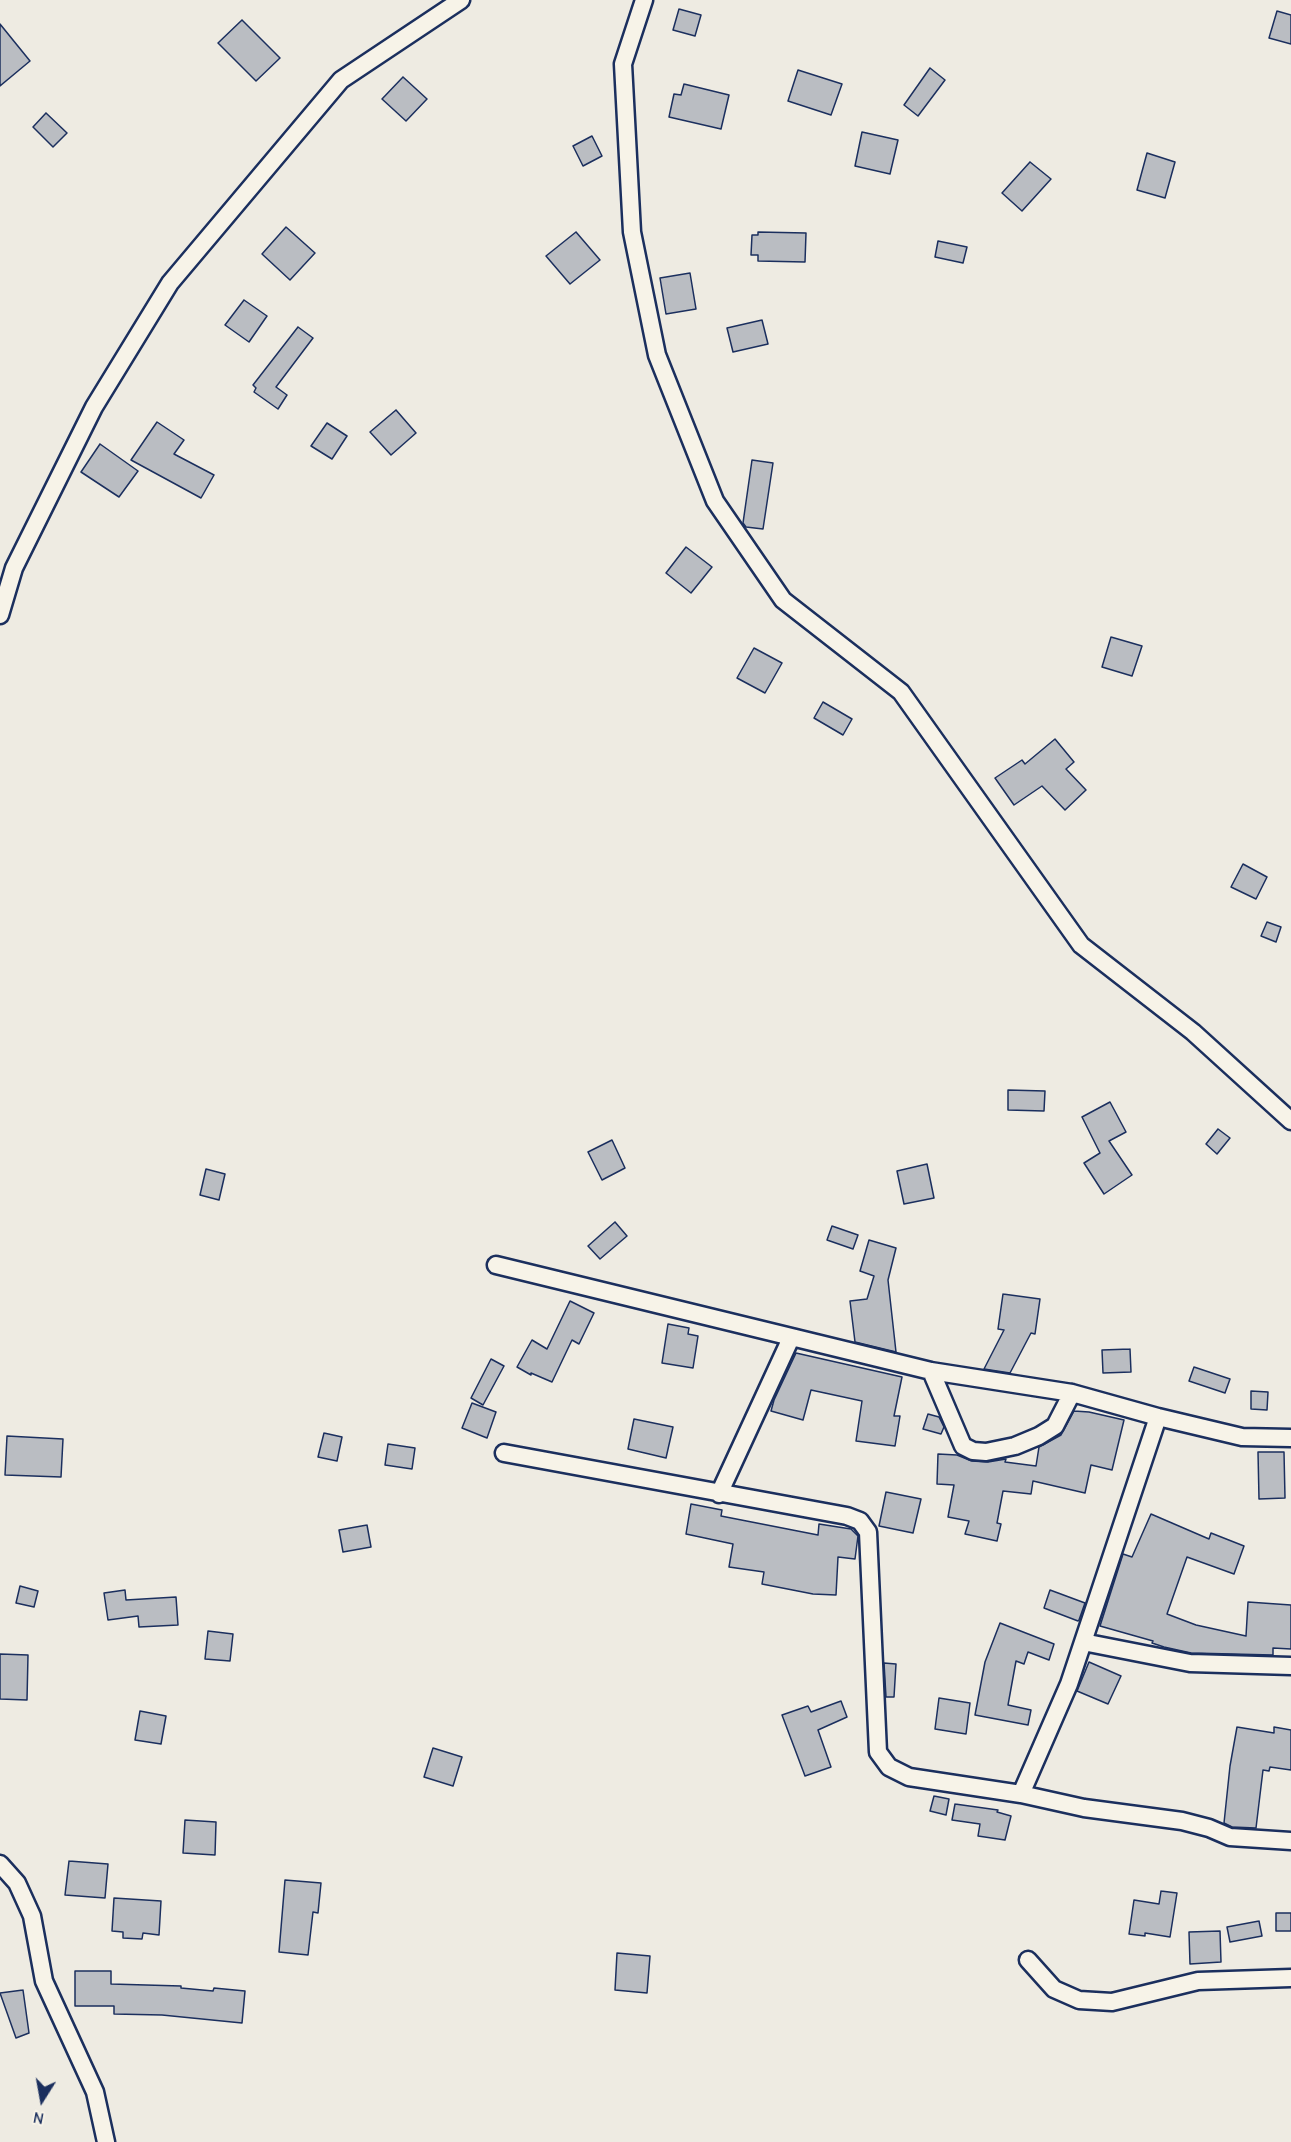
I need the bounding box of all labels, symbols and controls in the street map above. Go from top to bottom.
north arrow [12,2070,72,2130]
text: N [32,2108,45,2127]

